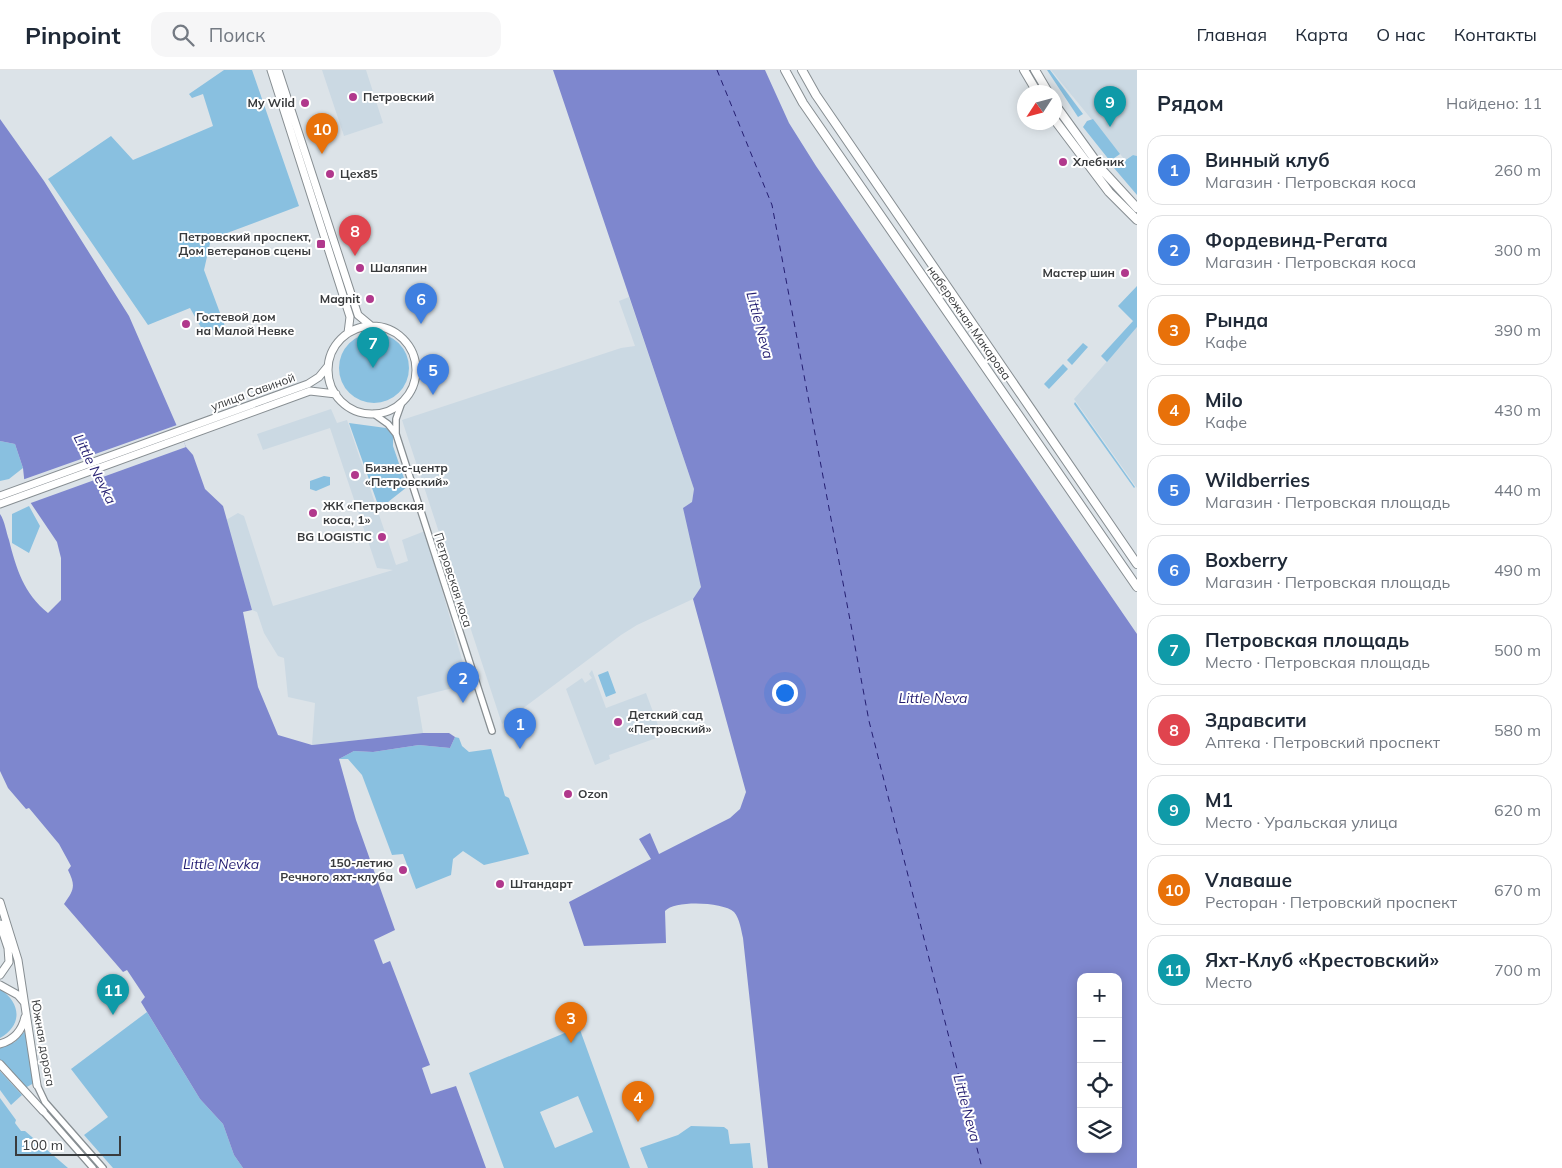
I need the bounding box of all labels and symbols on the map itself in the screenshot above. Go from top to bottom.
north arrow [1017,85,1062,130]
pin: 9 [1094,86,1126,127]
place label: Петровский [363,89,434,104]
marker: Петровский [347,91,359,103]
place label: My Wild [248,95,295,110]
marker: My Wild [299,97,311,109]
pin: 10 [306,113,338,154]
place label: Хлебник [1072,154,1124,169]
marker: Хлебник [1057,156,1069,168]
place label: Цех85 [340,166,378,181]
marker: Цех85 [324,168,336,180]
pin: 8 [339,215,371,256]
place label: Петровский проспект, Дом ветеранов сцены [178,229,311,258]
marker: Петровский проспект, Дом ветеранов сцены [315,238,327,250]
place label: Шаляпин [370,260,427,275]
marker: Шаляпин [354,262,366,274]
street label: набережная Макарова [924,263,1014,383]
place label: Мастер шин [1042,265,1115,280]
marker: Мастер шин [1119,267,1131,279]
pin: 6 [405,283,437,324]
water label: Little Neva [742,289,778,361]
place label: Magnit [320,291,360,306]
marker: Magnit [364,293,376,305]
place label: Гостевой дом на Малой Невке [196,309,294,338]
marker: Гостевой дом на Малой Невке [180,318,192,330]
pin: 7 [357,327,389,368]
pin: 5 [417,354,449,395]
street label: улица Савиной [209,369,297,414]
water label: Little Nevka [70,431,120,507]
place label: Бизнес-центр «Петровский» [365,460,448,489]
marker: Бизнес-центр «Петровский» [349,469,361,481]
place label: ЖК «Петровская коса, 1» [323,498,424,527]
marker: ЖК «Петровская коса, 1» [307,507,319,519]
place label: BG LOGISTIC [297,529,372,544]
marker: BG LOGISTIC [376,531,388,543]
street label: Петровская коса [431,531,476,629]
pin: 2 [447,662,479,703]
your location [772,680,798,706]
water label: Little Neva [899,689,967,707]
place label: Детский сад «Петровский» [628,707,711,736]
pin: 1 [504,708,536,749]
marker: Детский сад «Петровский» [612,716,624,728]
place label: Ozon [578,786,608,801]
marker: Ozon [562,788,574,800]
water label: Little Nevka [183,855,259,873]
place label: 150-летию Речного яхт-клуба [280,855,393,884]
marker: 150-летию Речного яхт-клуба [397,864,409,876]
place label: Штандарт [510,876,573,891]
marker: Штандарт [494,878,506,890]
pin: 11 [97,974,129,1015]
street label: Южная дорога [28,998,58,1087]
pin: 3 [555,1002,587,1043]
water label: Little Neva [949,1072,985,1144]
pin: 4 [622,1081,654,1122]
scale bar [15,1133,121,1156]

